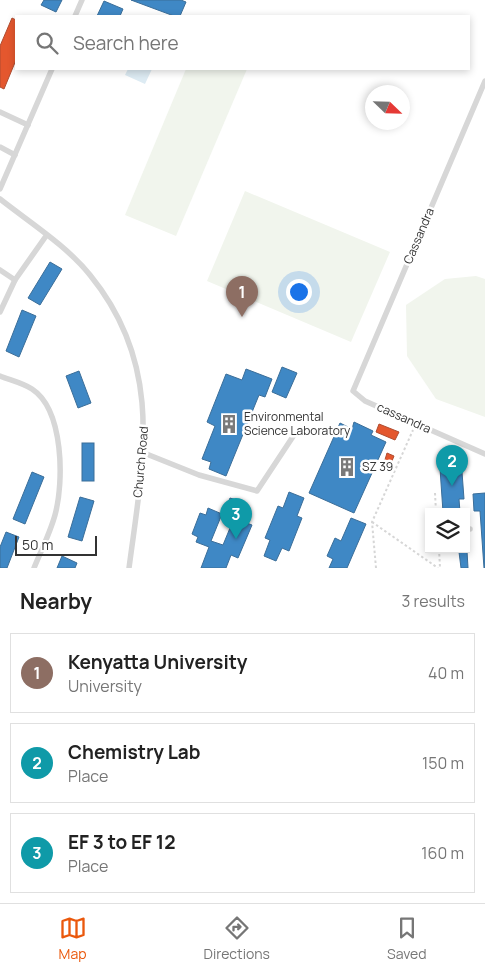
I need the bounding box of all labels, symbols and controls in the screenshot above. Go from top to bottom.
search box [15,15,470,70]
icon: search [33,29,61,57]
text: Search here [73,30,179,56]
north arrow [365,85,410,130]
street label: Cassandra [399,205,438,266]
pin: 1 [226,276,258,317]
your location [286,279,312,305]
street label: cassandra [374,398,434,437]
place label: Environmental Science Laboratory [244,408,351,439]
building icon: Environmental Science Laboratory [218,413,240,435]
street label: Church Road [129,426,152,498]
pin: 2 [436,445,468,486]
building icon: SZ 39 [336,456,358,478]
place label: SZ 39 [362,458,393,475]
pin: 3 [220,498,252,539]
map controls [425,508,470,553]
button: layers [425,508,470,553]
scale bar [15,533,98,556]
text: 50 m [22,535,53,554]
text: Nearby [20,587,92,615]
text: 3 results [402,590,465,612]
text: Kenyatta University [68,649,247,675]
text: 1 [33,662,41,684]
text: 40 m [428,662,464,684]
text: University [68,675,142,697]
text: Chemistry Lab [68,739,200,765]
text: 2 [32,752,42,774]
text: 150 m [422,752,464,774]
text: Place [68,765,108,787]
text: EF 3 to EF 12 [68,829,175,855]
text: 3 [32,842,42,864]
text: 160 m [421,842,464,864]
text: Place [68,855,108,877]
tab: Map [59,914,87,963]
tab: Directions [204,914,270,963]
tab: Saved [387,914,426,963]

